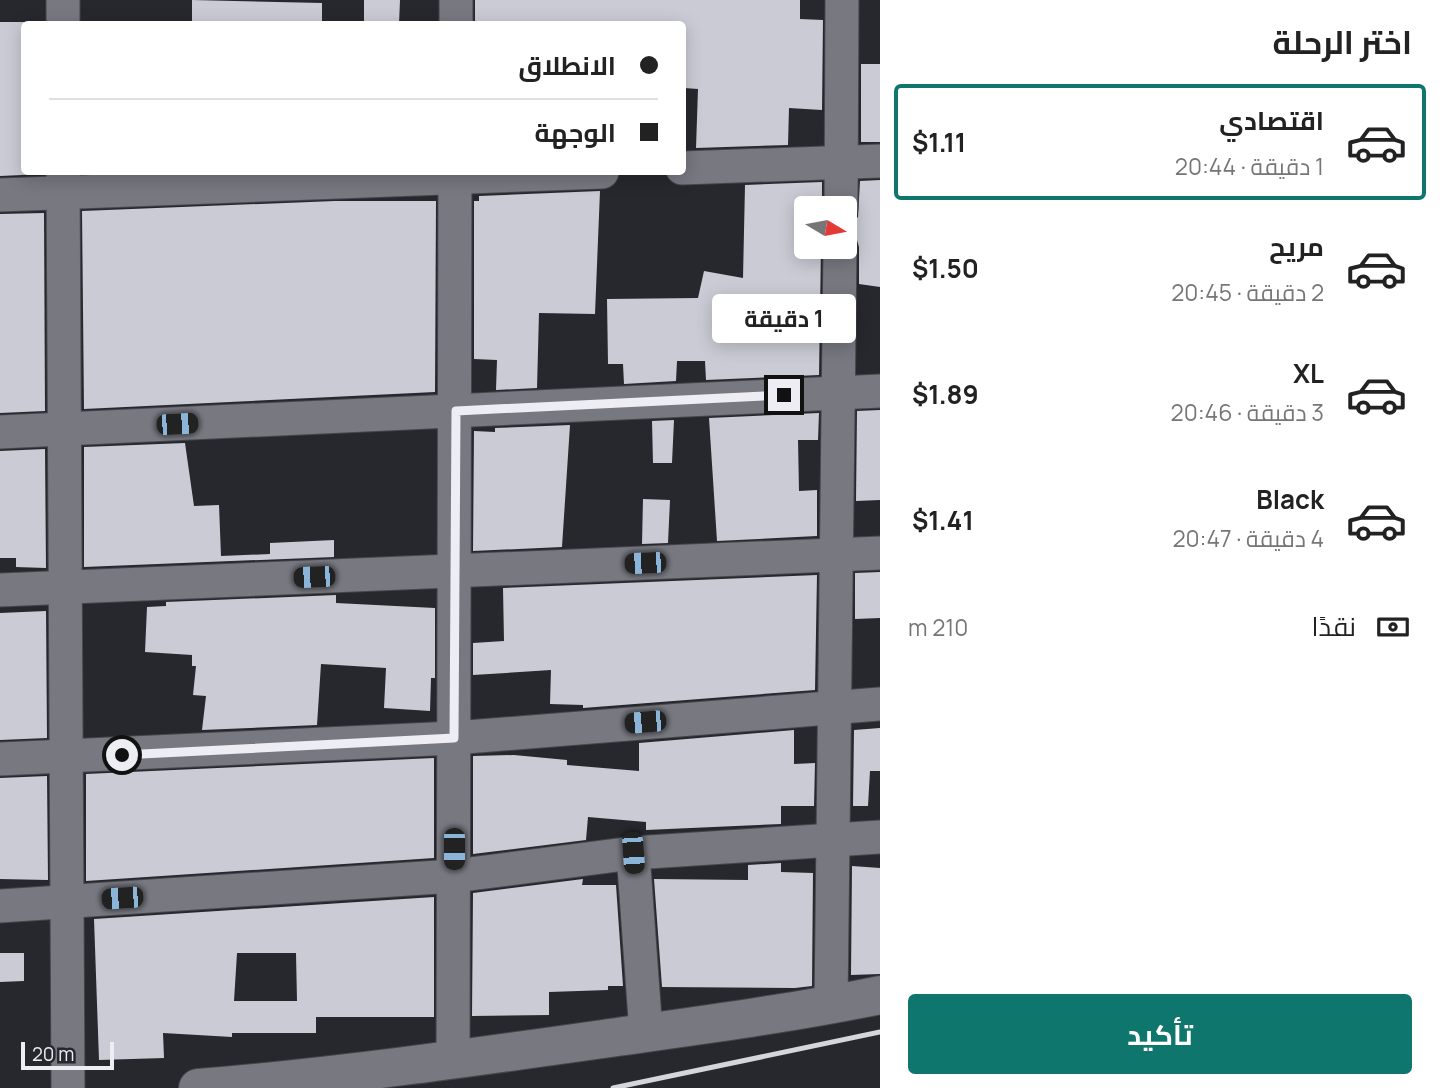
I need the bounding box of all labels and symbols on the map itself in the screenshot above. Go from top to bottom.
north arrow [794,196,858,259]
callout: 1 دقيقة [712,294,856,342]
route end [768,379,800,411]
car [156,412,199,436]
car [624,552,667,574]
car [293,566,336,588]
car [624,710,667,734]
route start [106,739,138,771]
car [444,828,465,870]
car [622,831,645,875]
car [101,886,144,910]
scale bar [21,1039,114,1071]

